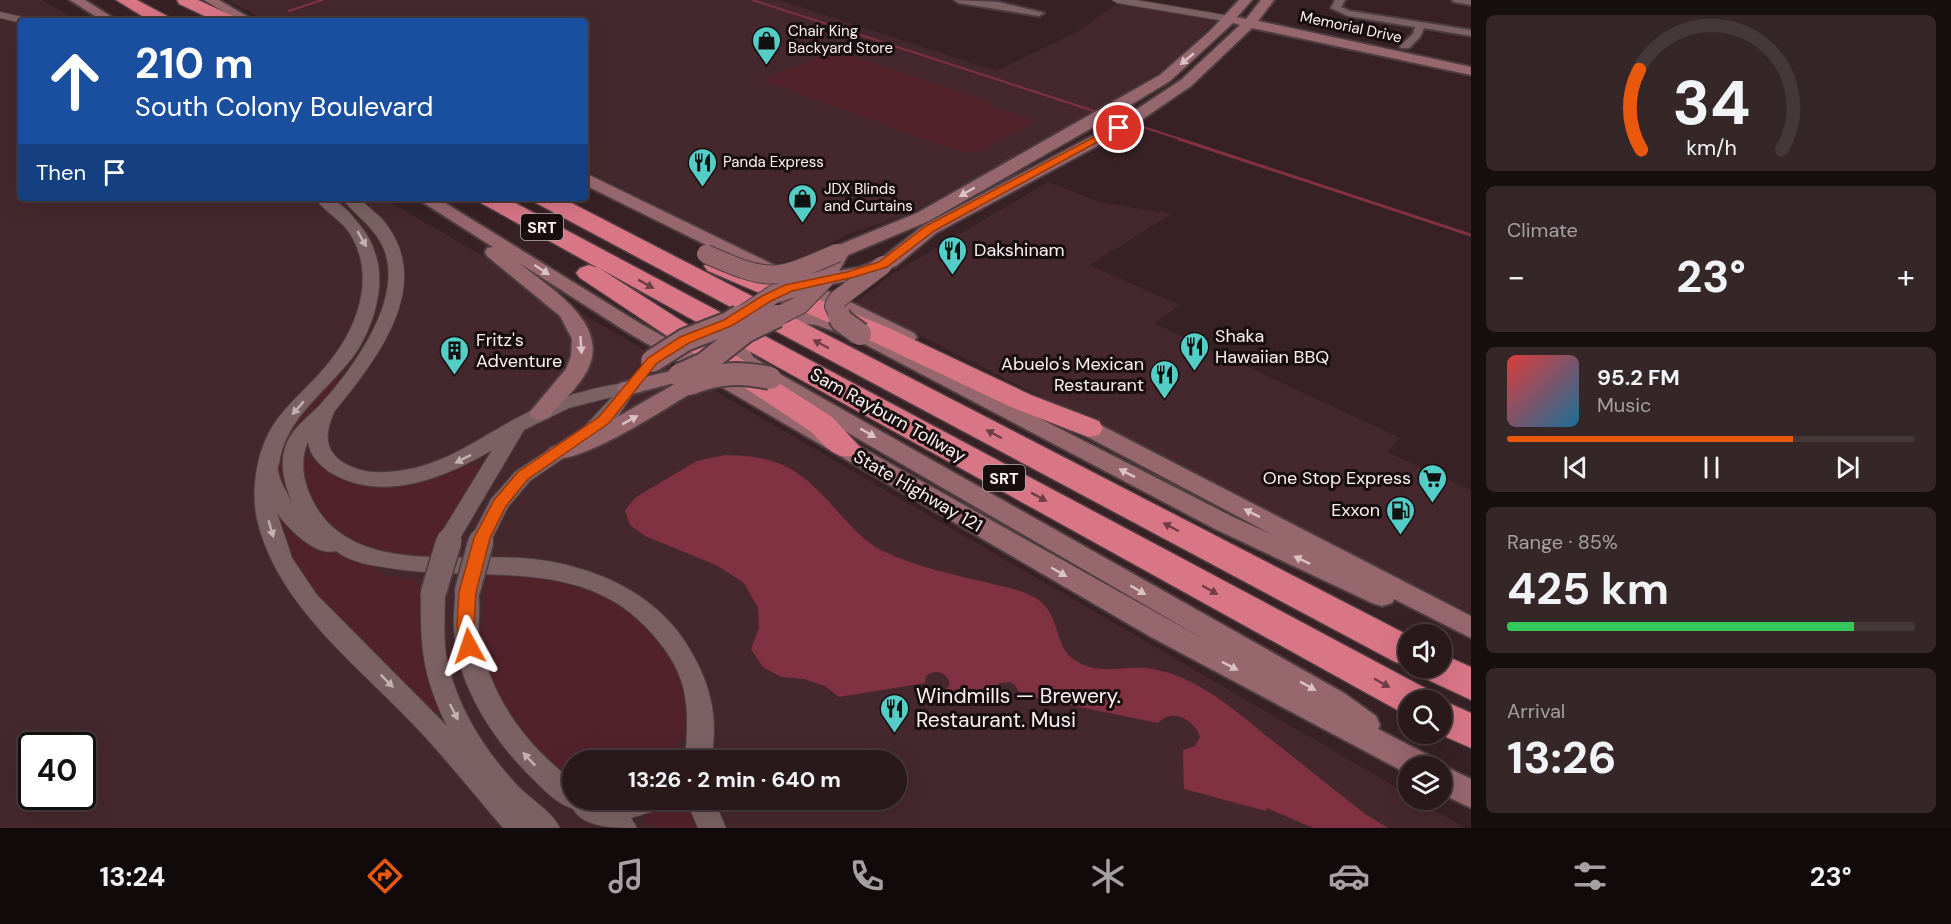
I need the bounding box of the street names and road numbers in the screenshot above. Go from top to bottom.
street label: Memorial Drive [1298,6,1404,48]
road number: SRT [521,214,563,240]
street label: Sam Rayburn Tollway [806,362,970,468]
street label: State Highway 121 [849,444,987,538]
road number: SRT [983,465,1025,491]

